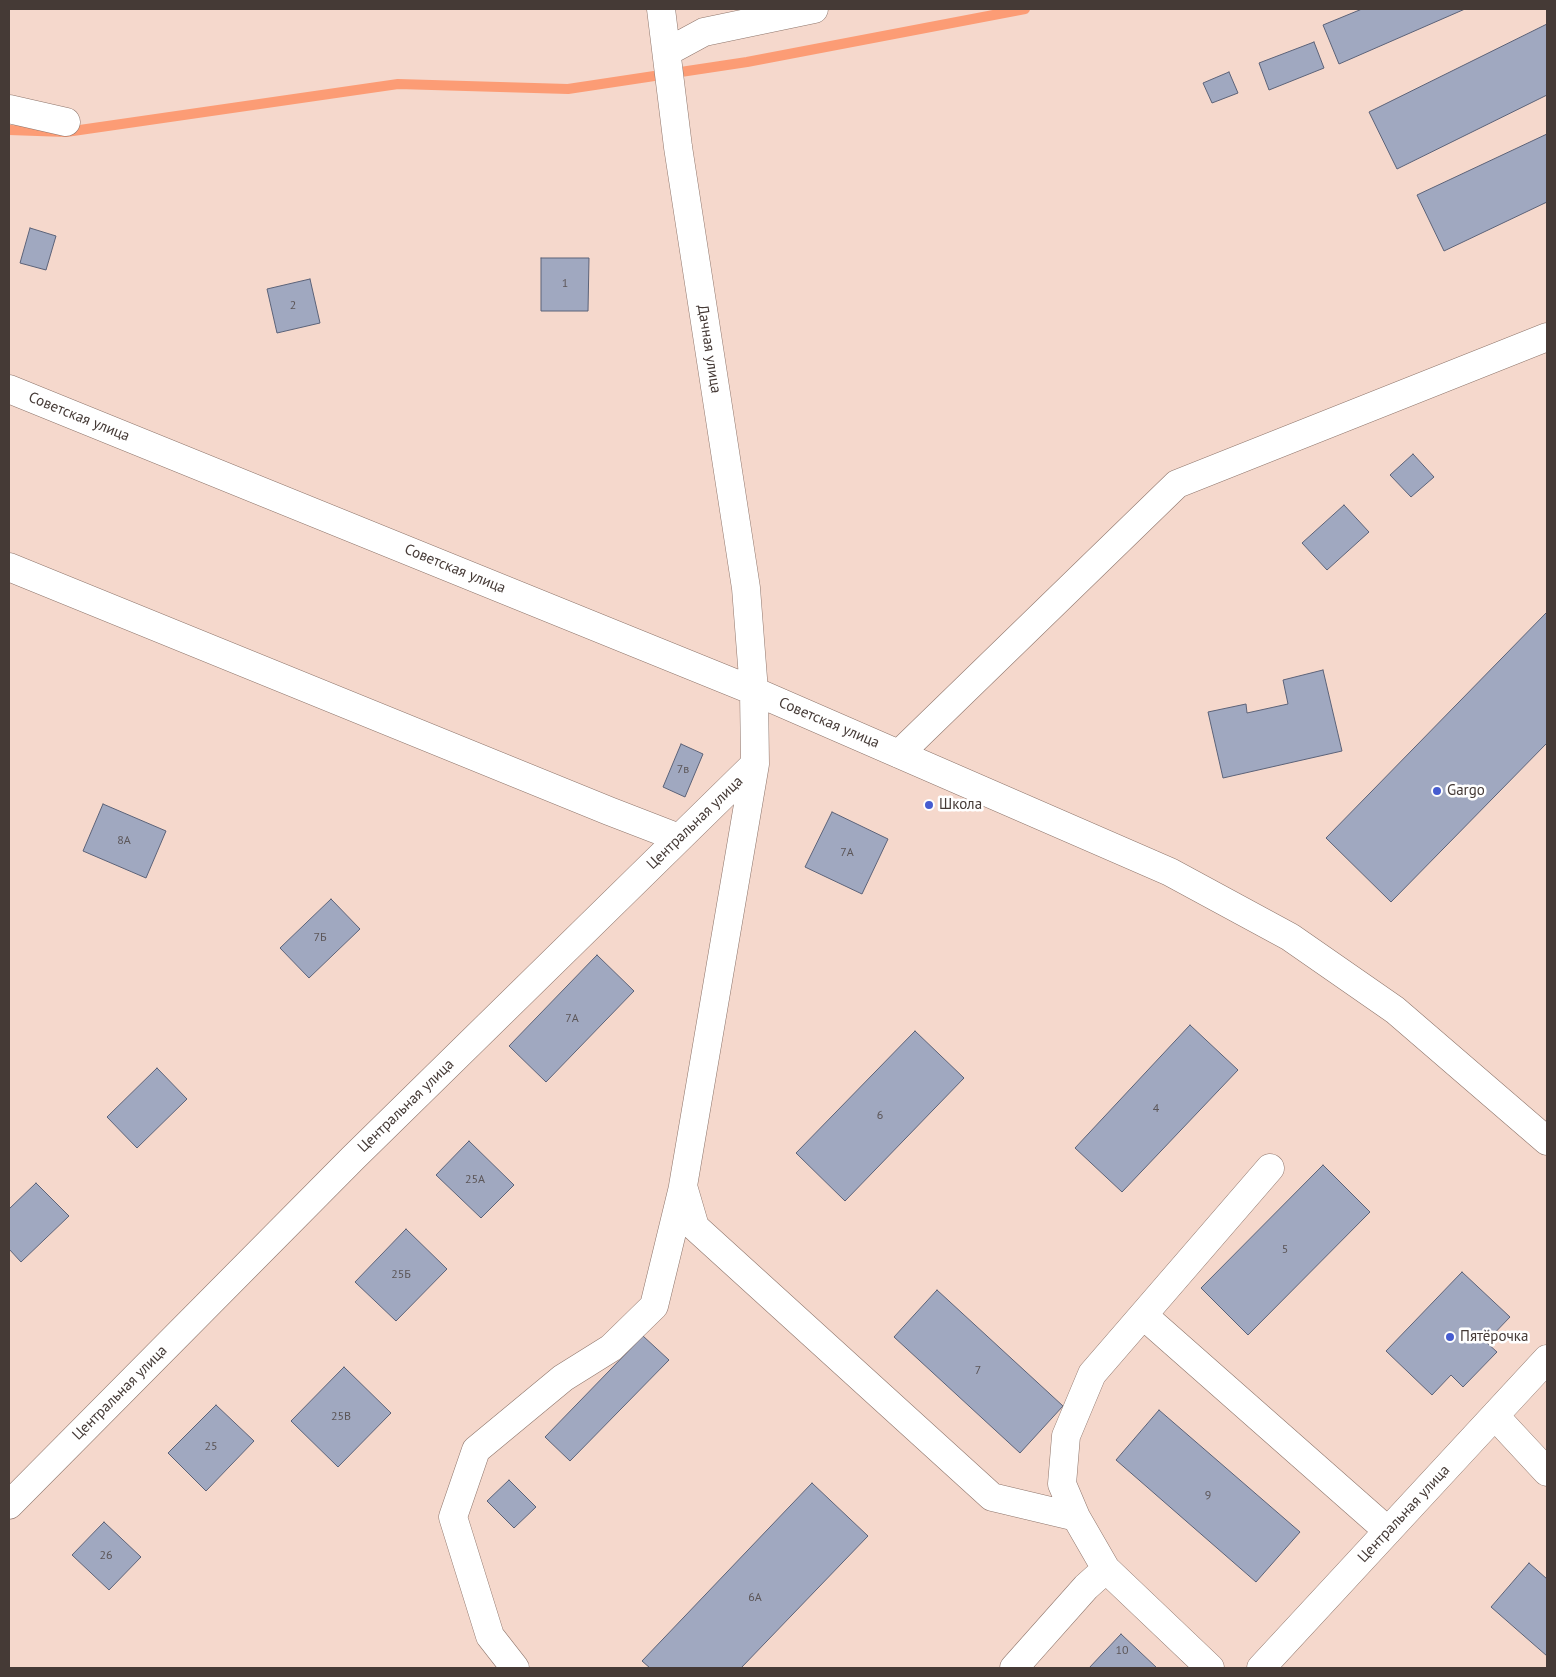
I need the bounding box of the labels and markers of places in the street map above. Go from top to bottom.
place label: Gargo [1447,782,1485,800]
marker: Gargo [1431,785,1443,797]
place label: Школа [939,796,982,814]
marker: Школа [923,799,935,811]
place label: Пятёрочка [1460,1328,1528,1346]
marker: Пятёрочка [1444,1331,1456,1343]

